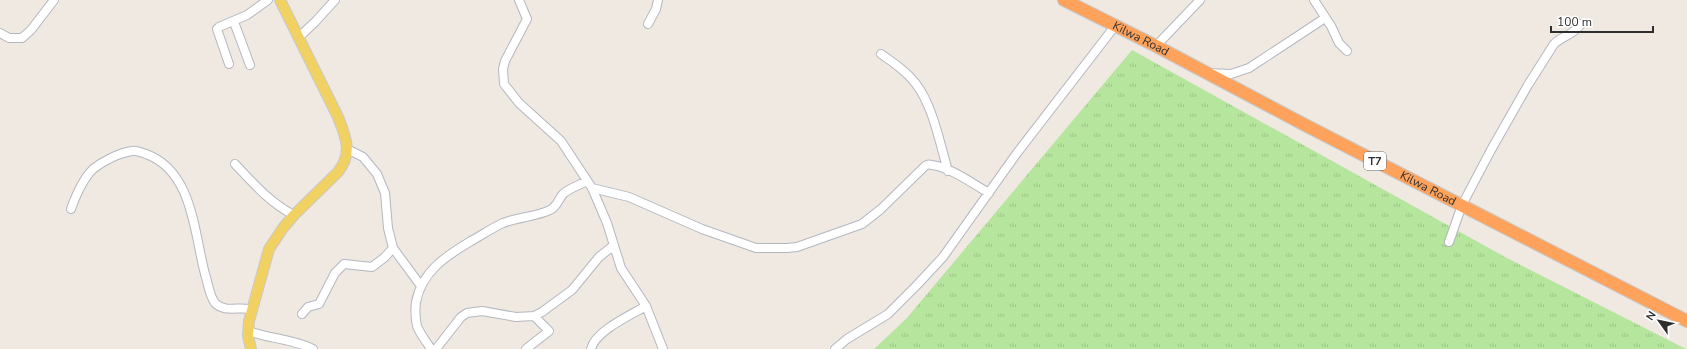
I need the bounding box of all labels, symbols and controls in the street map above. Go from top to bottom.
scale bar [1551,8,1653,34]
text: 100 m [1557,14,1592,30]
street label: Kilwa Road [1110,18,1172,59]
road number: T7 [1364,152,1386,170]
street label: Kilwa Road [1397,167,1459,209]
north arrow [1639,301,1679,341]
text: N [1643,308,1660,323]

